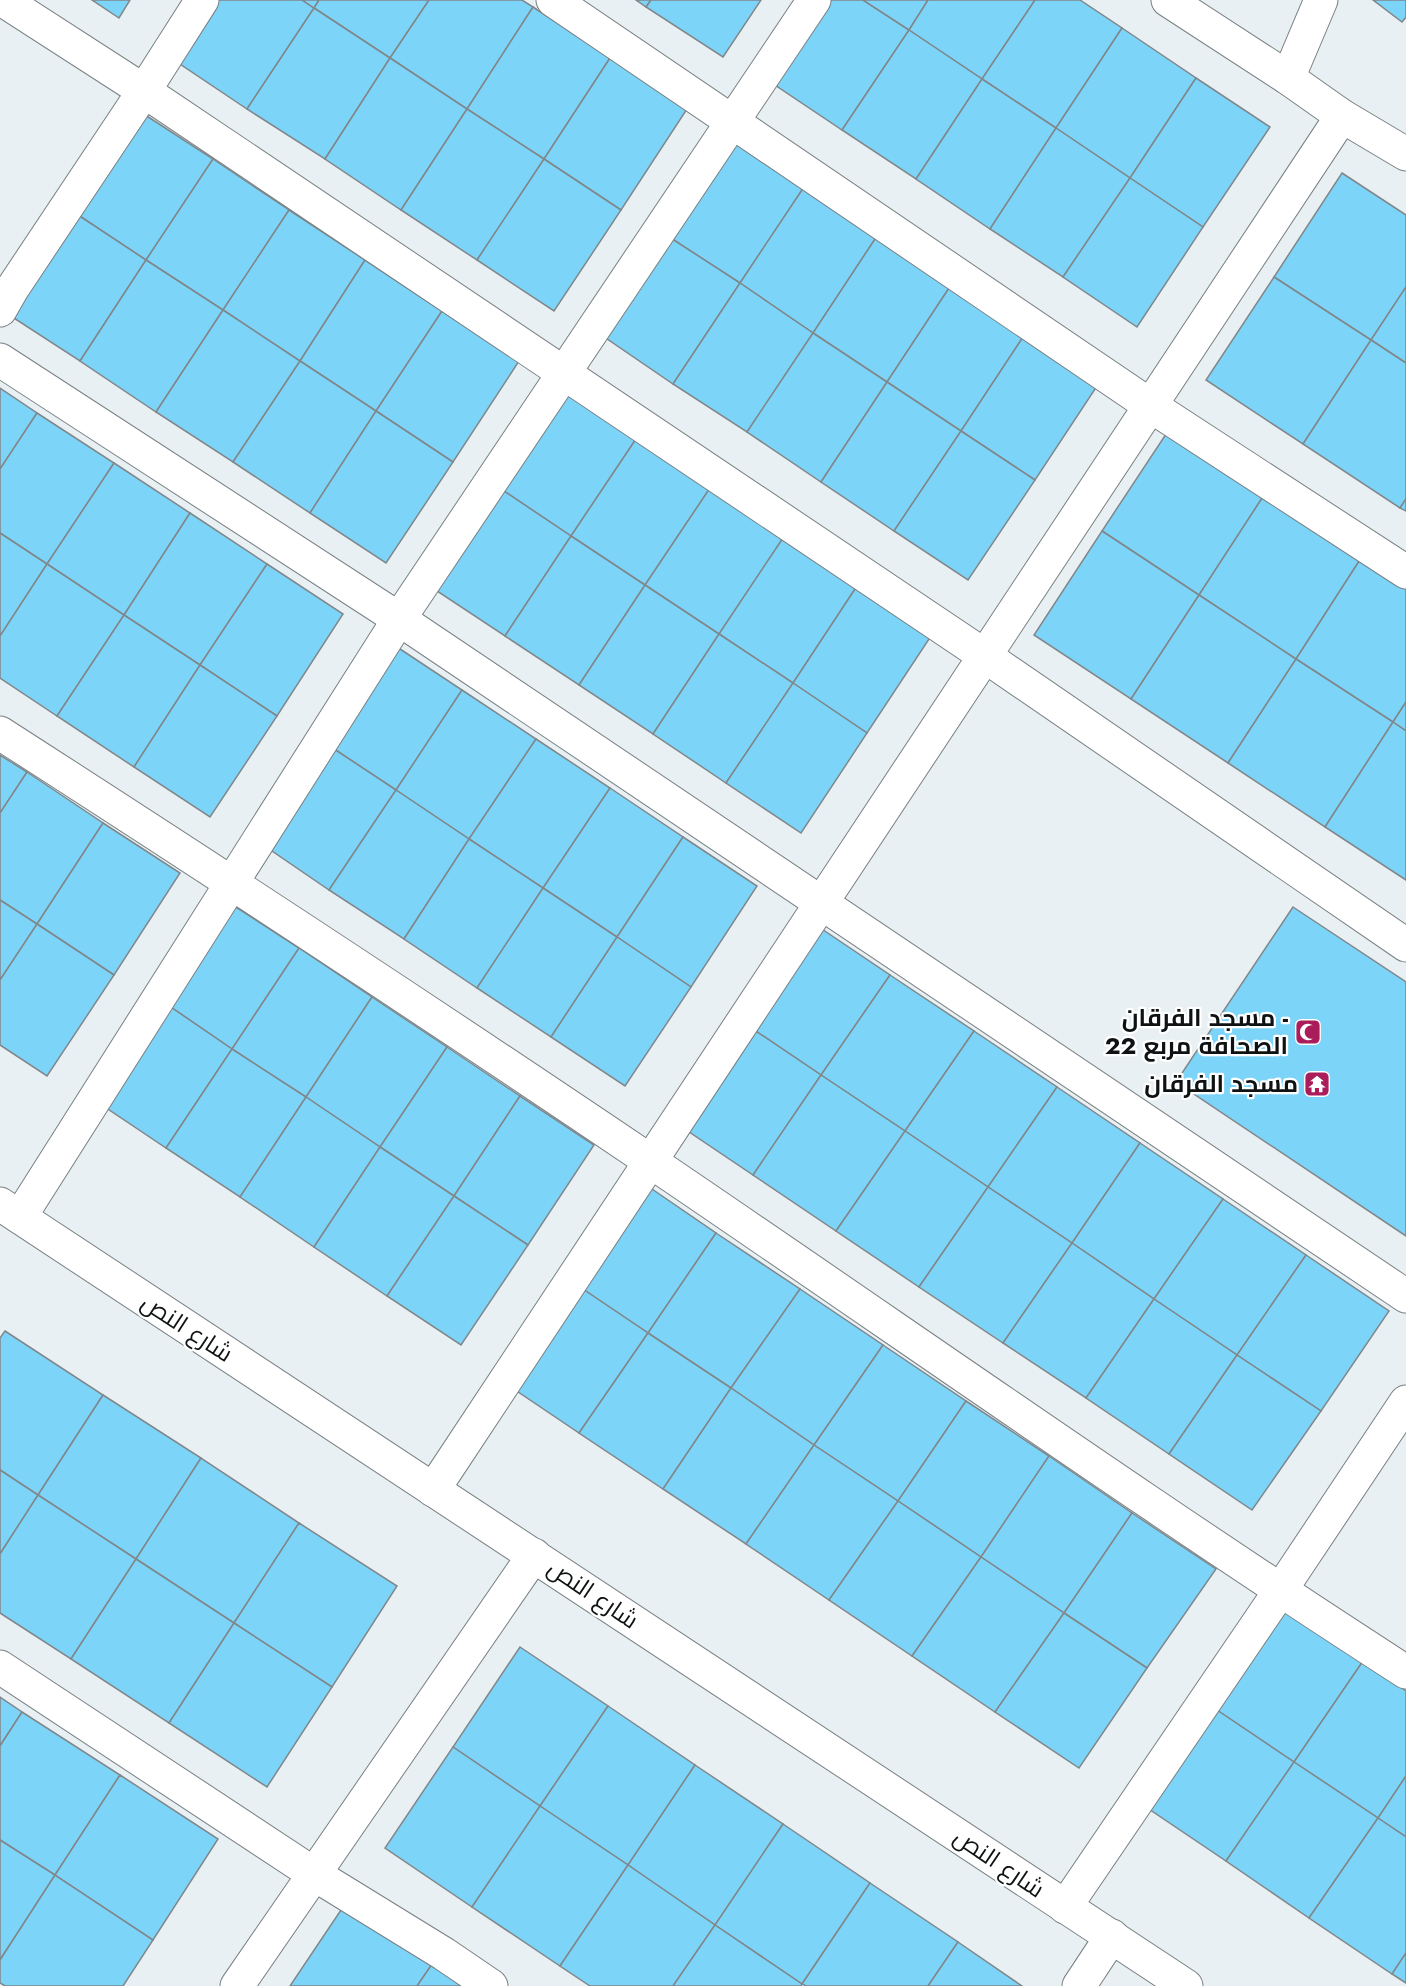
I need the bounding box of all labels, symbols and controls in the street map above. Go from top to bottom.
place label: مسجد الفرقان - الصحافة مربع 22 [1105,1000,1289,1063]
mosque icon: مسجد الفرقان - الصحافة مربع 22 [1293,1017,1323,1047]
place label: مسجد الفرقان [1144,1066,1298,1101]
temple icon: مسجد الفرقان [1302,1069,1332,1099]
street label: شارع النص [134,1285,240,1370]
street label: شارع النص [541,1550,646,1637]
street label: شارع النص [947,1819,1052,1906]

